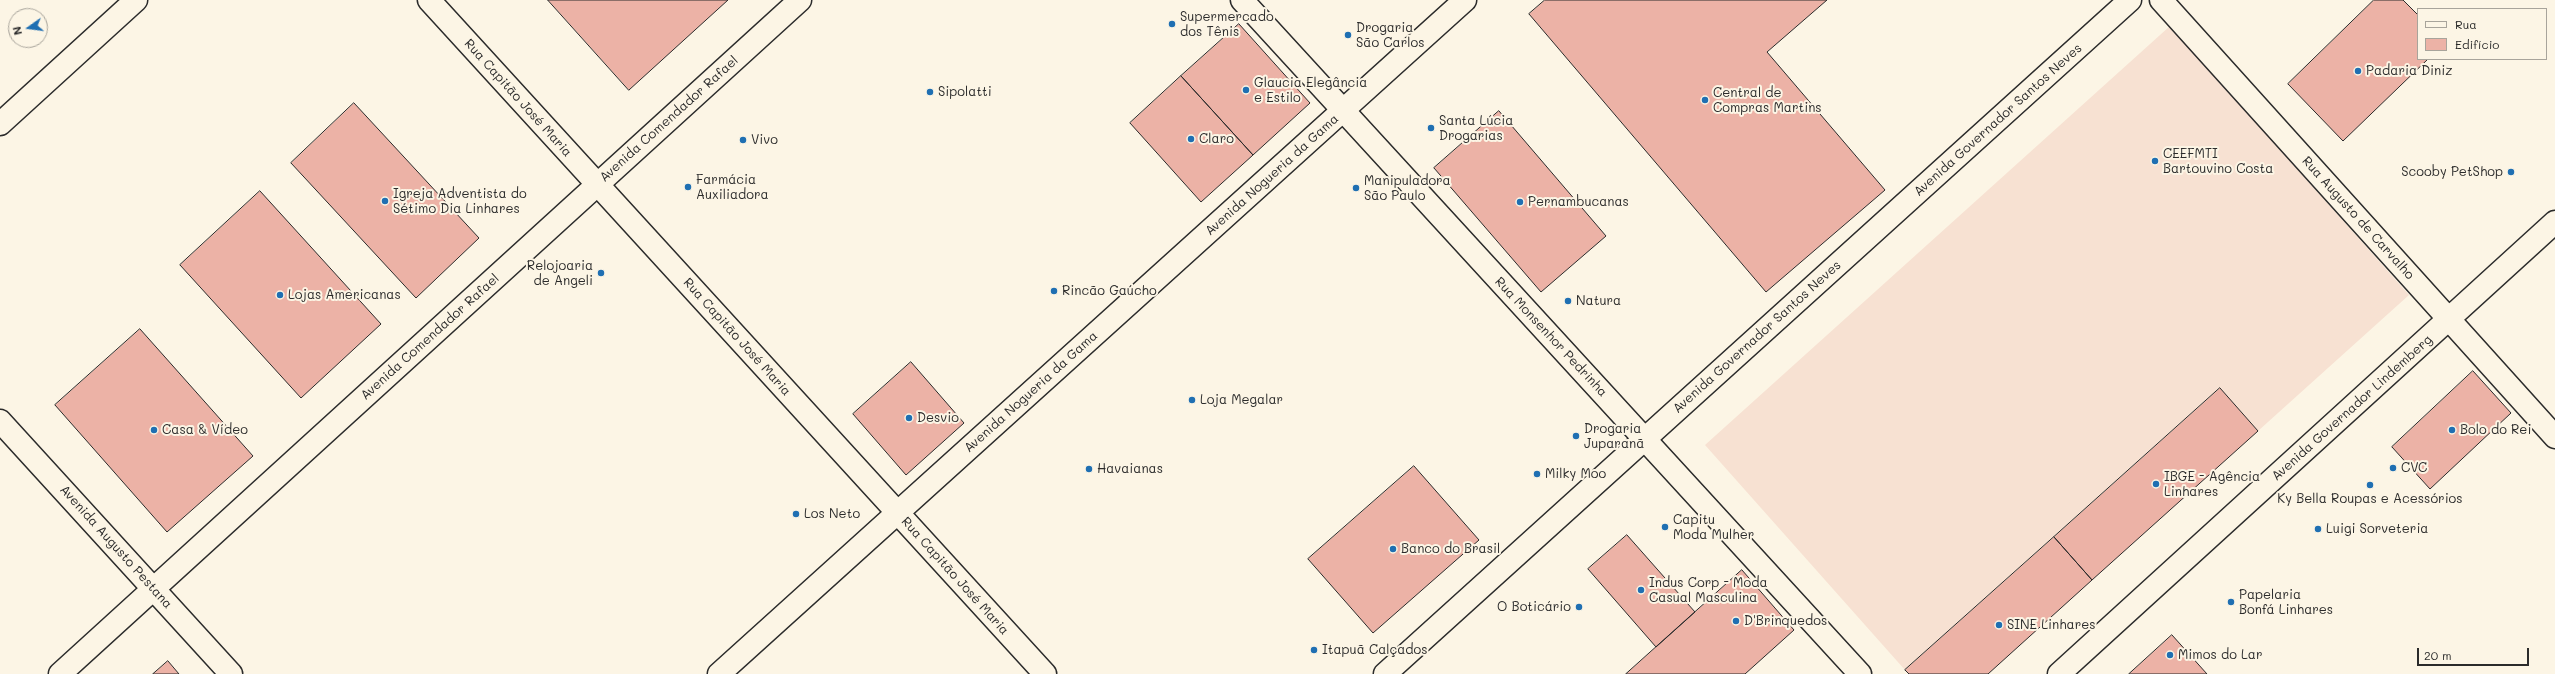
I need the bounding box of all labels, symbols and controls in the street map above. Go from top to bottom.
north arrow [8,8,48,48]
legend [2417,8,2547,60]
place label: Supermercado dos Tênis [1180,9,1274,40]
text: Rua [2455,16,2477,32]
marker: Supermercado dos Tênis [1167,19,1177,29]
place label: Drogaria São Carlos [1356,20,1424,51]
text: N [9,25,25,37]
marker: Drogaria São Carlos [1343,30,1353,40]
street label: Rua Capitão José Maria [461,36,575,160]
text: Edifício [2455,36,2499,52]
street label: Avenida Governador Santos Neves [1911,40,2085,200]
street label: Avenida Comendador Rafael [597,53,741,185]
place label: Padaria Diniz [2366,63,2452,79]
marker: Padaria Diniz [2353,66,2363,76]
place label: Glaucia Elegância e Estilo [1254,75,1367,106]
place label: Sipolatti [938,84,992,100]
marker: Glaucia Elegância e Estilo [1241,85,1251,95]
place label: Central de Compras Martins [1713,85,1822,116]
marker: Sipolatti [925,87,935,97]
marker: Central de Compras Martins [1700,95,1710,105]
street label: Avenida Nogueria da Gama [1202,111,1342,239]
place label: Santa Lúcia Drogarias [1439,113,1513,144]
marker: Santa Lúcia Drogarias [1426,123,1436,133]
place label: Claro [1199,131,1234,147]
place label: Vivo [751,132,778,148]
marker: Claro [1186,134,1196,144]
marker: Vivo [738,135,748,145]
place label: CEEFMTI Bartouvino Costa [2163,146,2273,177]
street label: Rua Augusto de Carvalho [2299,153,2417,283]
marker: CEEFMTI Bartouvino Costa [2150,156,2160,166]
place label: Scooby PetShop [2401,164,2503,180]
marker: Scooby PetShop [2506,167,2516,177]
place label: Farmácia Auxiliadora [696,172,769,203]
place label: Manipuladora São Paulo [1364,173,1451,204]
marker: Farmácia Auxiliadora [683,182,693,192]
marker: Manipuladora São Paulo [1351,183,1361,193]
place label: Igreja Adventista do Sétimo Dia Linhares [393,186,527,217]
place label: Pernambucanas [1528,194,1629,210]
marker: Igreja Adventista do Sétimo Dia Linhares [380,196,390,206]
marker: Pernambucanas [1515,197,1525,207]
street label: Avenida Governador Santos Neves [1670,257,1844,417]
place label: Relojoaria de Angeli [527,258,593,289]
marker: Relojoaria de Angeli [596,268,606,278]
street label: Avenida Comendador Rafael [358,271,502,403]
street label: Rua Monsenhor Pedrinha [1492,274,1610,400]
street label: Rua Capitão José Maria [680,275,794,399]
place label: Rincão Gaúcho [1062,283,1157,299]
marker: Rincão Gaúcho [1049,286,1059,296]
place label: Lojas Americanas [288,287,401,303]
marker: Lojas Americanas [275,290,285,300]
place label: Natura [1576,293,1621,309]
marker: Natura [1563,296,1573,306]
street label: Avenida Nogueria da Gama [961,328,1101,456]
street label: Avenida Governador Lindemberg [2269,332,2435,484]
place label: Loja Megalar [1200,392,1283,408]
marker: Loja Megalar [1187,395,1197,405]
place label: Desvio [917,410,959,426]
marker: Desvio [904,413,914,423]
place label: Drogaria Juparanã [1584,421,1644,452]
place label: Casa & Vídeo [162,422,248,438]
place label: Bolo do Rei [2460,422,2531,438]
marker: Casa & Vídeo [149,425,159,435]
marker: Bolo do Rei [2447,425,2457,435]
marker: Drogaria Juparanã [1571,431,1581,441]
place label: CVC [2401,460,2427,476]
place label: Havaianas [1097,461,1163,477]
marker: CVC [2388,463,2398,473]
marker: Havaianas [1084,464,1094,474]
place label: Milky Moo [1545,466,1606,482]
marker: Milky Moo [1532,469,1542,479]
place label: IBGE - Agência Linhares [2164,469,2260,500]
marker: IBGE - Agência Linhares [2151,479,2161,489]
marker: Ky Bella Roupas e Acessórios [2365,480,2375,490]
street label: Avenida Augusto Pestana [57,482,175,612]
place label: Ky Bella Roupas e Acessórios [2277,491,2463,507]
place label: Los Neto [804,506,860,522]
marker: Los Neto [791,509,801,519]
place label: Capitu Moda Mulher [1673,512,1754,543]
street label: Rua Capitão José Maria [898,514,1012,638]
place label: Luigi Sorveteria [2326,521,2428,537]
marker: Capitu Moda Mulher [1660,522,1670,532]
marker: Luigi Sorveteria [2313,524,2323,534]
place label: Banco do Brasil [1401,541,1500,557]
marker: Banco do Brasil [1388,544,1398,554]
place label: Indus Corp - Moda Casual Masculina [1649,575,1767,606]
marker: Indus Corp - Moda Casual Masculina [1636,585,1646,595]
place label: Papelaria Bonfá Linhares [2239,587,2333,618]
marker: Papelaria Bonfá Linhares [2226,597,2236,607]
place label: O Boticário [1497,599,1571,615]
marker: O Boticário [1574,602,1584,612]
place label: D'Brinquedos [1744,613,1827,629]
marker: D'Brinquedos [1731,616,1741,626]
place label: SINE Linhares [2007,617,2096,633]
marker: SINE Linhares [1994,620,2004,630]
scale bar [2419,640,2531,666]
place label: Itapuã Calçados [1322,642,1428,658]
marker: Itapuã Calçados [1309,645,1319,655]
place label: Mimos do Lar [2178,647,2262,663]
text: 20 m [2424,647,2452,663]
marker: Mimos do Lar [2165,650,2175,660]

